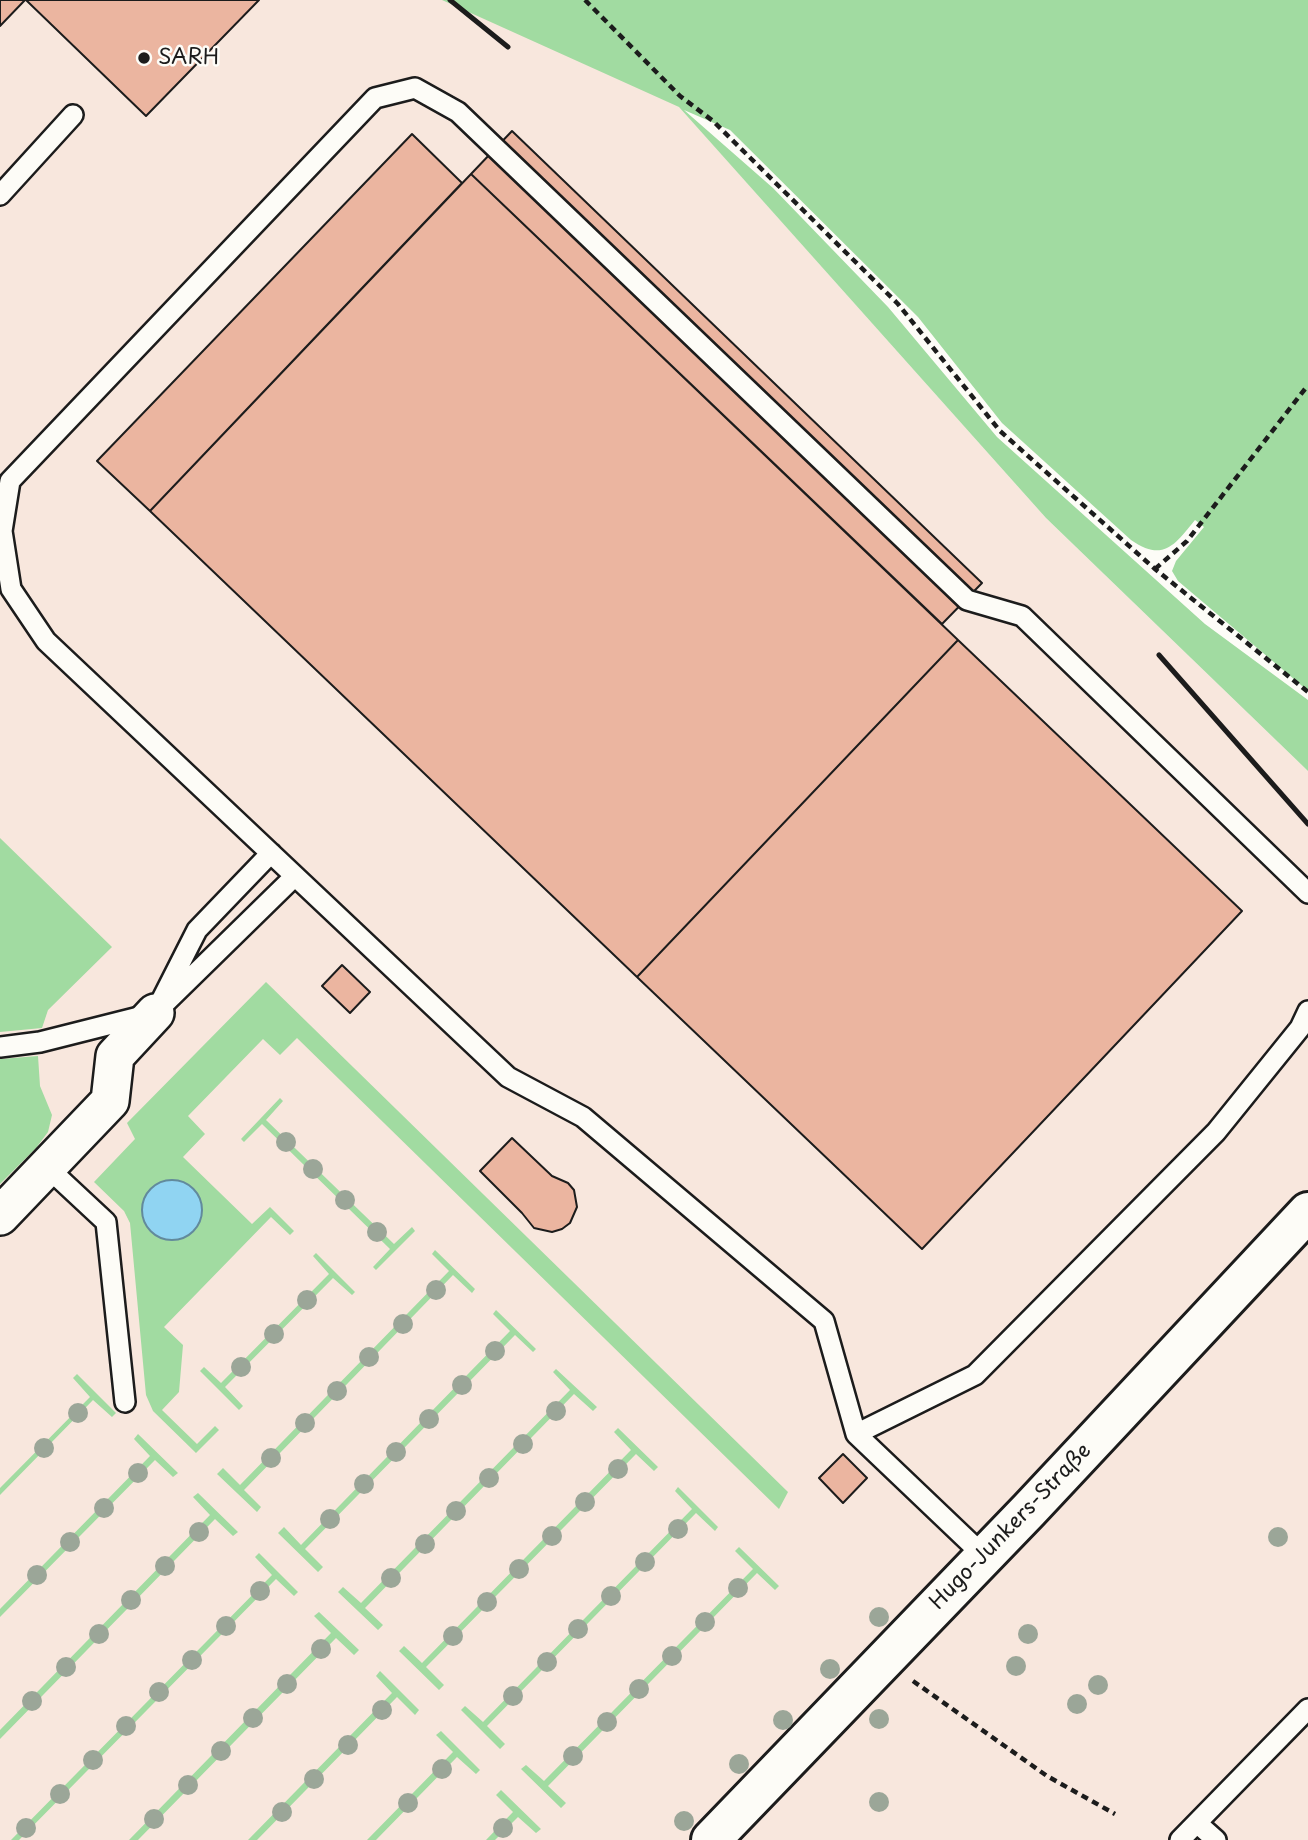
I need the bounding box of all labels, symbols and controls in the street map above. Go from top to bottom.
place label: SARH [158,45,219,71]
marker: SARH [136,50,152,66]
street label: Hugo-Junkers-Straße [925,1439,1097,1615]

